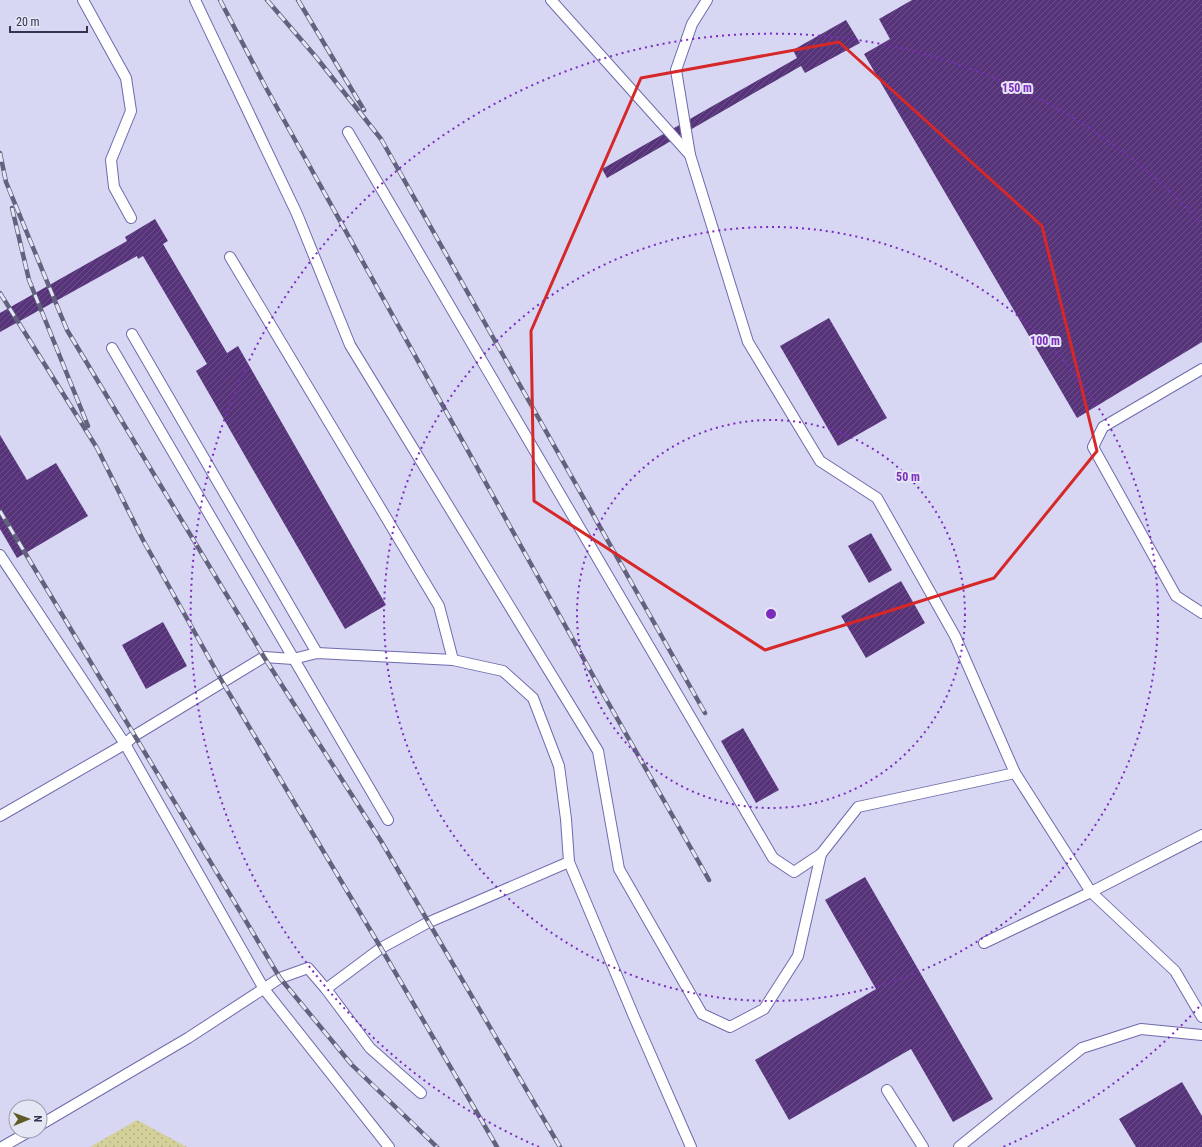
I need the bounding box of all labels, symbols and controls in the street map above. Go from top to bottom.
scale bar [10,8,87,34]
text: 20 m [16,15,40,29]
text: 150 m [1002,81,1032,95]
text: 100 m [1030,334,1060,348]
text: 50 m [896,470,920,484]
centre of rings [764,607,778,621]
north arrow [8,1099,48,1139]
text: N [31,1115,44,1123]

